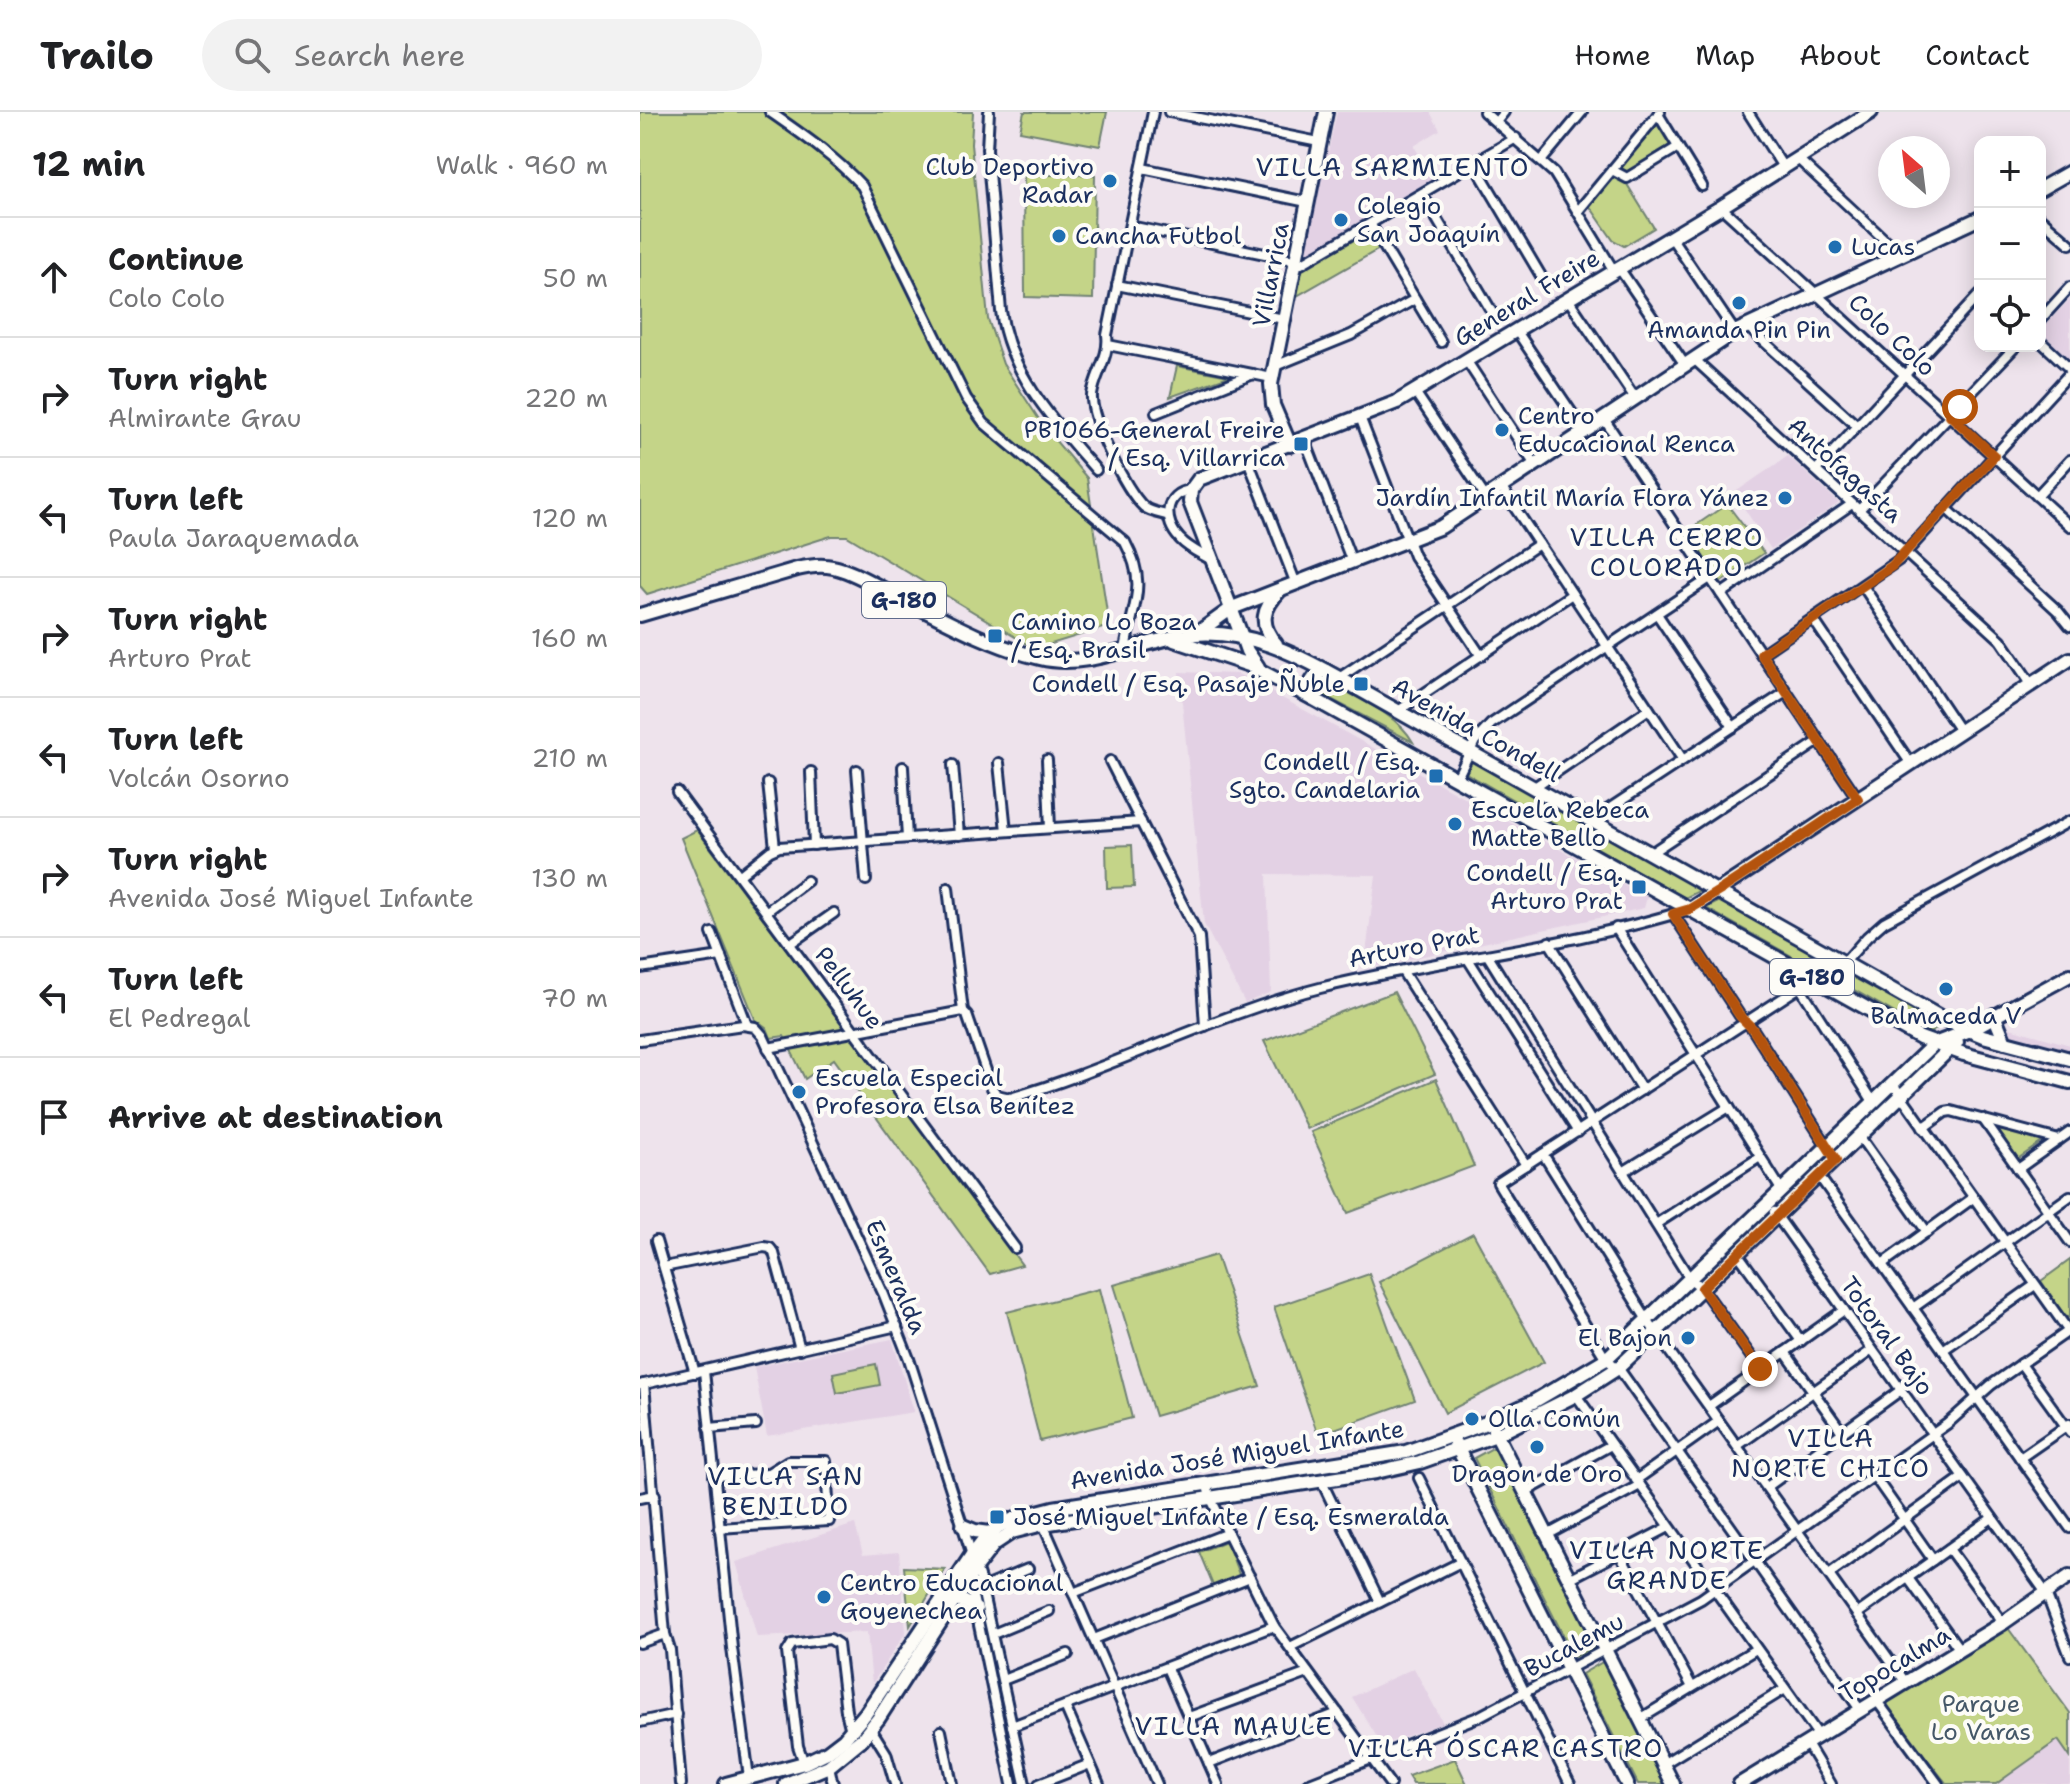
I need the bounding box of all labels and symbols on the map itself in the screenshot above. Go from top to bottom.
north arrow [1878,136,1950,208]
district label: VILLA SARMIENTO [1255,149,1531,184]
place label: Club Deportivo Radar [925,151,1094,211]
marker: Club Deportivo Radar [1101,172,1119,190]
place label: Colegio San Joaquín [1357,190,1500,250]
marker: Colegio San Joaquín [1332,211,1350,229]
place label: Cancha Futbol [1075,220,1242,252]
street label: Villarrica [1245,220,1297,330]
marker: Cancha Futbol [1050,227,1068,245]
place label: Lucas [1851,231,1915,263]
marker: Lucas [1826,238,1844,256]
street label: General Freire [1448,242,1606,354]
street label: Colo Colo [1842,286,1942,384]
marker: Amanda Pin Pin [1730,294,1748,312]
place label: Amanda Pin Pin [1647,314,1831,346]
route start [1942,389,1978,425]
place label: Centro Educacional Renca [1518,400,1735,460]
street label: Antofagasta [1781,410,1909,530]
place label: PB1066-General Freire / Esq. Villarrica [1024,414,1285,474]
marker: Centro Educacional Renca [1493,421,1511,439]
marker: PB1066-General Freire / Esq. Villarrica [1292,435,1310,453]
place label: Jardín Infantil María Flora Yánez [1375,482,1769,514]
marker: Jardín Infantil María Flora Yánez [1776,489,1794,507]
district label: VILLA CERRO COLORADO [1570,519,1764,584]
road number: G-180 [862,582,946,618]
place label: Camino Lo Boza / Esq. Brasil [1011,606,1197,666]
marker: Camino Lo Boza / Esq. Brasil [986,627,1004,645]
place label: Condell / Esq. Pasaje Ñuble [1032,668,1345,700]
street label: Avenida Condell [1386,670,1567,790]
marker: Condell / Esq. Pasaje Ñuble [1352,675,1370,693]
place label: Condell / Esq. Sgto. Candelaria [1229,746,1420,806]
marker: Condell / Esq. Sgto. Candelaria [1427,767,1445,785]
place label: Escuela Rebeca Matte Bello [1471,794,1649,854]
marker: Escuela Rebeca Matte Bello [1446,815,1464,833]
place label: Condell / Esq. Arturo Prat [1466,857,1623,917]
marker: Condell / Esq. Arturo Prat [1630,878,1648,896]
street label: Arturo Prat [1346,919,1482,975]
street label: Pelluhue [807,940,891,1036]
road number: G-180 [1770,959,1854,995]
marker: Balmaceda V [1937,980,1955,998]
place label: Balmaceda V [1871,1000,2021,1032]
place label: Escuela Especial Profesora Elsa Benítez [815,1062,1075,1122]
marker: Escuela Especial Profesora Elsa Benítez [790,1083,808,1101]
street label: Esmeralda [858,1215,934,1339]
street label: Totoral Bajo [1833,1270,1941,1402]
place label: El Bajon [1578,1322,1672,1354]
marker: El Bajon [1679,1329,1697,1347]
route end [1742,1351,1778,1387]
place label: Olla Común [1488,1403,1621,1435]
marker: Olla Común [1463,1410,1481,1428]
street label: Avenida José Miguel Infante [1068,1413,1406,1497]
district label: VILLA NORTE CHICO [1731,1420,1931,1485]
marker: Dragon de Oro [1528,1438,1546,1456]
district label: VILLA SAN BENILDO [707,1458,865,1523]
place label: Dragon de Oro [1452,1458,1622,1490]
place label: José Miguel Infante / Esq. Esmeralda [1013,1501,1449,1533]
marker: José Miguel Infante / Esq. Esmeralda [988,1508,1006,1526]
district label: VILLA NORTE GRANDE [1569,1532,1765,1597]
place label: Centro Educacional Goyenechea [840,1567,1064,1627]
marker: Centro Educacional Goyenechea [815,1588,833,1606]
street label: Bucalemu [1518,1605,1630,1685]
street label: Topocalma [1834,1618,1956,1710]
park label: Parque Lo Varas [1931,1688,2031,1748]
district label: VILLA MAULE [1134,1708,1334,1743]
district label: VILLA ÓSCAR CASTRO [1348,1730,1664,1765]

